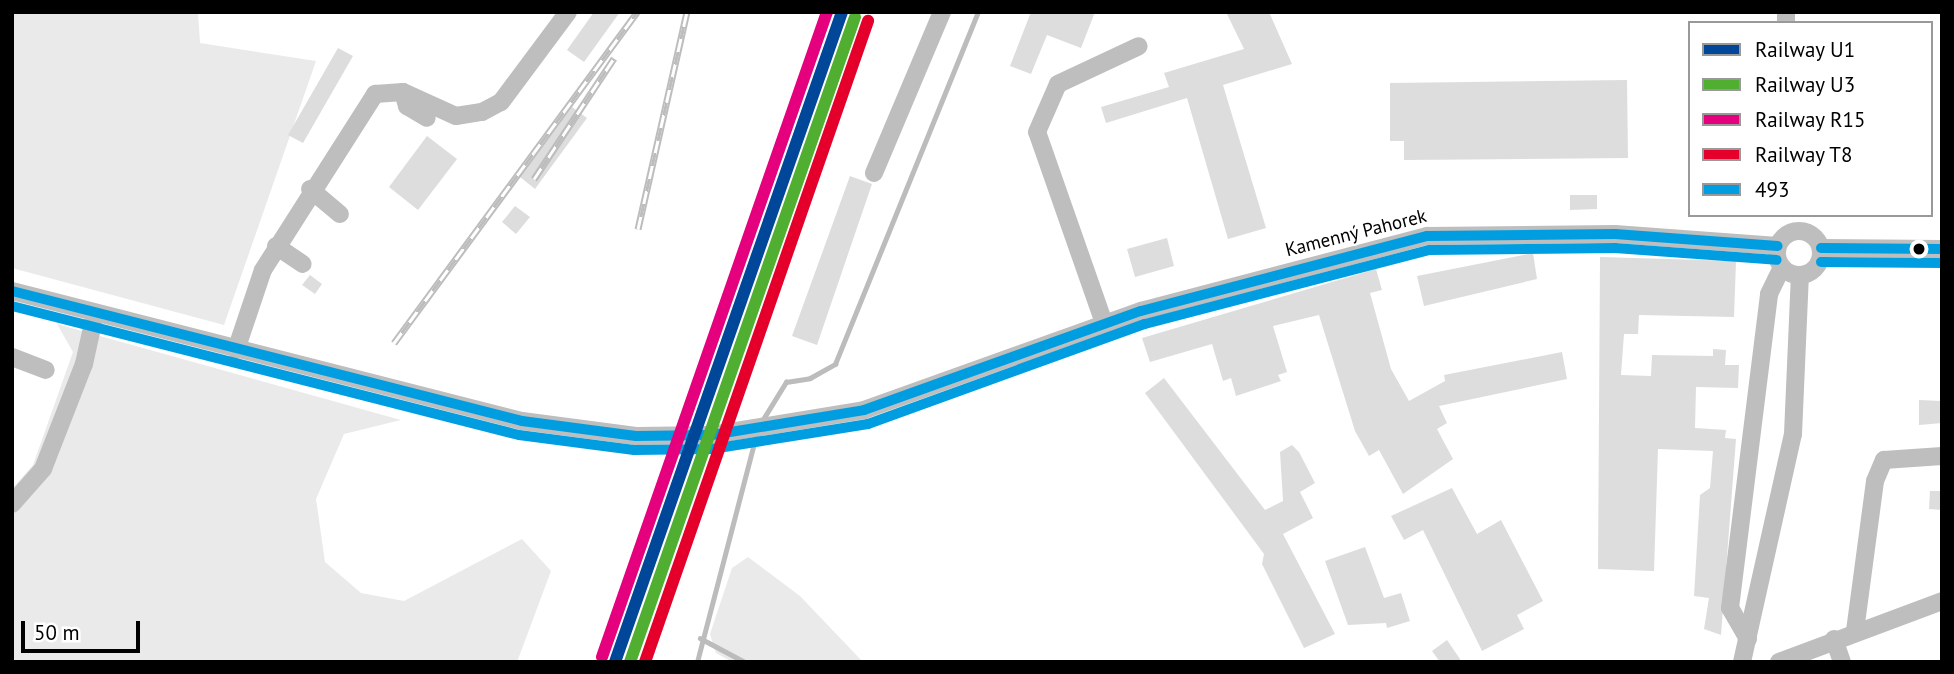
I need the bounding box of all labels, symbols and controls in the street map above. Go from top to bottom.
legend [1688,21,1933,217]
text: Railway U1 [1755,36,1855,63]
text: Railway U3 [1755,71,1855,98]
text: Railway R15 [1755,106,1865,133]
text: Railway T8 [1755,141,1852,168]
text: 493 [1755,176,1789,203]
street label: Kamenný Pahorek [1283,204,1429,262]
unlabelled marker [1912,242,1926,256]
scale bar [24,608,144,652]
text: 50 m [34,619,80,646]

